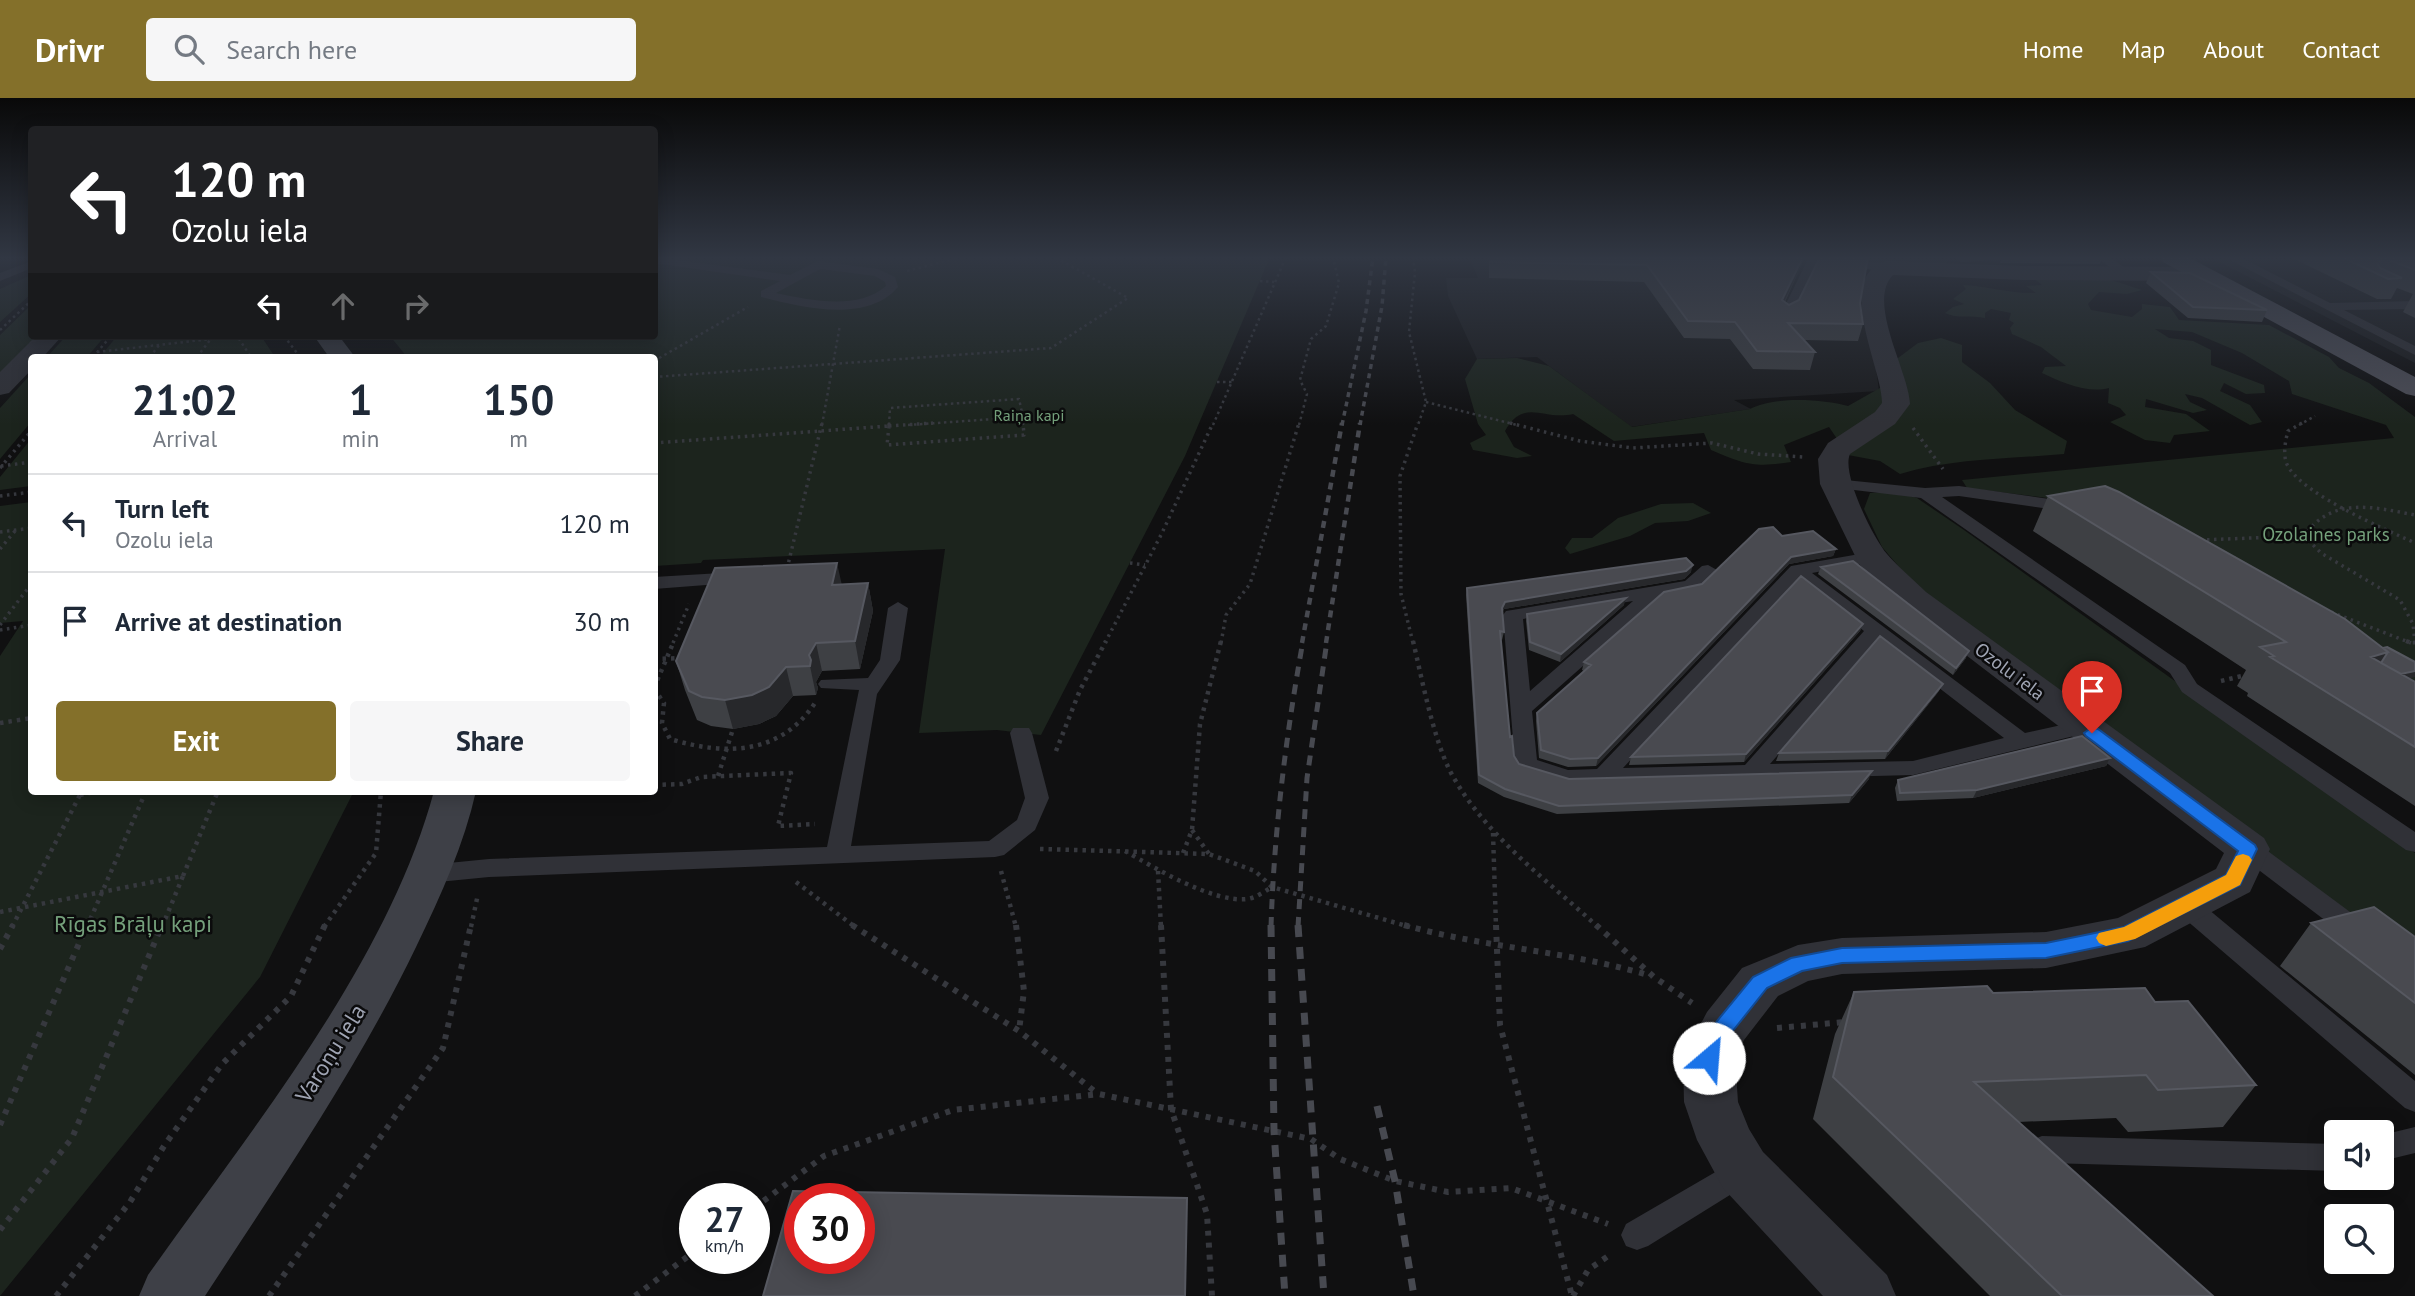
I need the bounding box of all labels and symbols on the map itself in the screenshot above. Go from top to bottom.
park label: Raiņa kapi [993,405,1065,425]
park label: Ozolaines parks [2262,522,2390,546]
street label: Ozolu iela [1970,637,2050,705]
pin [2062,661,2122,733]
park label: Rīgas Brāļu kapi [54,909,212,938]
street label: Varoņu iela [288,998,372,1108]
position arrow [1672,1021,1746,1095]
speed limit sign: 30 [784,1183,875,1274]

